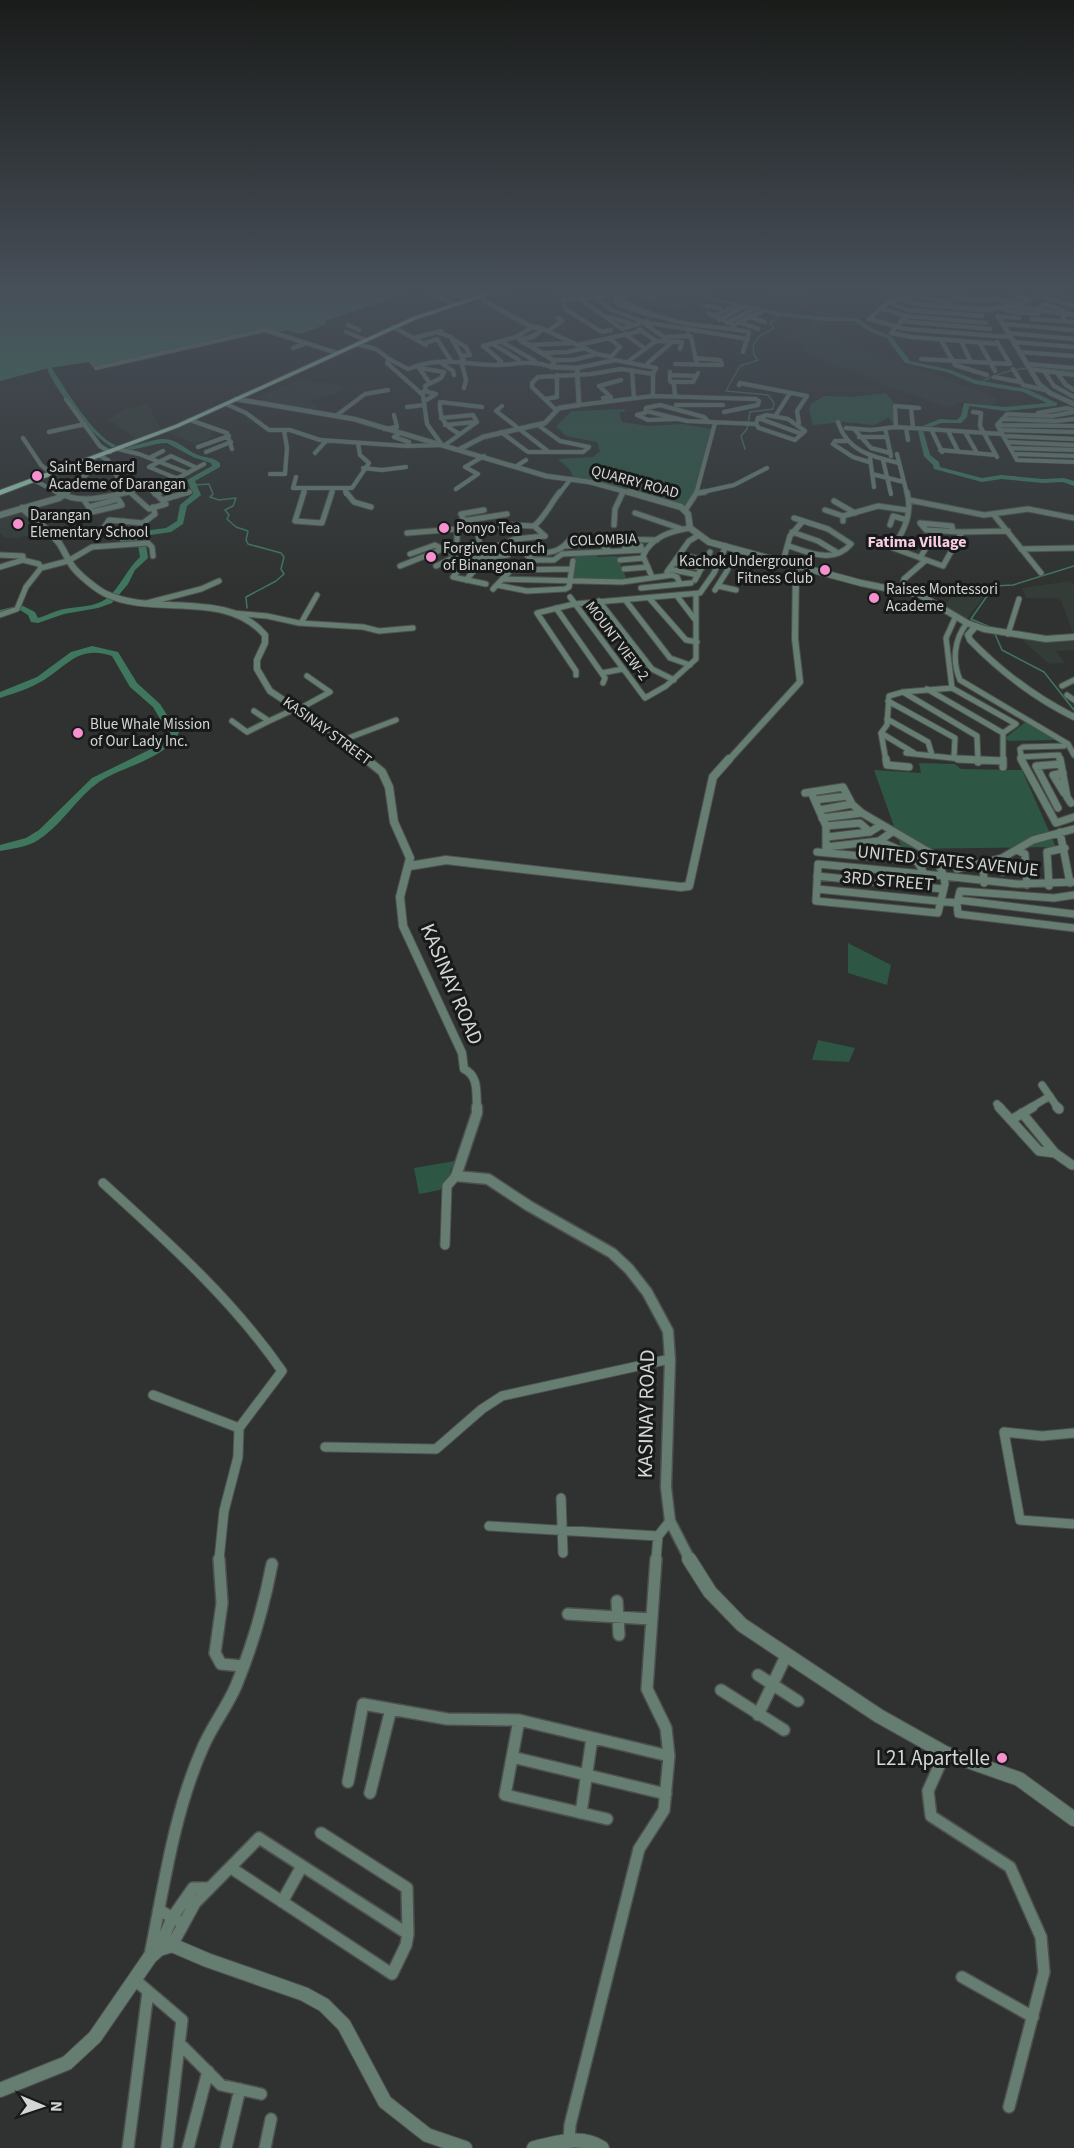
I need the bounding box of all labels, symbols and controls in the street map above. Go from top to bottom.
place label: Saint Bernard Academe of Darangan [49,457,186,495]
street label: QUARRY ROAD [589,460,681,504]
marker: Saint Bernard Academe of Darangan [30,469,44,483]
place label: Darangan Elementary School [30,505,148,543]
marker: Darangan Elementary School [11,517,25,531]
place label: Ponyo Tea [456,518,520,539]
marker: Ponyo Tea [437,521,451,535]
street label: COLOMBIA [569,528,638,552]
district label: Fatima Village [867,531,967,553]
place label: Forgiven Church of Binangonan [443,538,545,576]
marker: Forgiven Church of Binangonan [424,550,438,564]
place label: Kachok Underground Fitness Club [679,551,813,589]
marker: Kachok Underground Fitness Club [818,563,832,577]
place label: Raises Montessori Academe [886,579,998,617]
marker: Raises Montessori Academe [867,591,881,605]
street label: MOUNT VIEW-2 [580,597,654,685]
street label: KASINAY STREET [279,692,375,770]
place label: Blue Whale Mission of Our Lady Inc. [90,714,210,752]
marker: Blue Whale Mission of Our Lady Inc. [71,726,85,740]
street label: UNITED STATES AVENUE [856,839,1040,883]
street label: 3RD STREET [841,865,935,897]
street label: KASINAY ROAD [413,919,491,1049]
street label: KASINAY ROAD [630,1349,662,1479]
place label: L21 Apartelle [876,1743,990,1773]
marker: L21 Apartelle [995,1751,1009,1765]
north arrow [12,2076,72,2136]
text: N [45,2101,67,2112]

